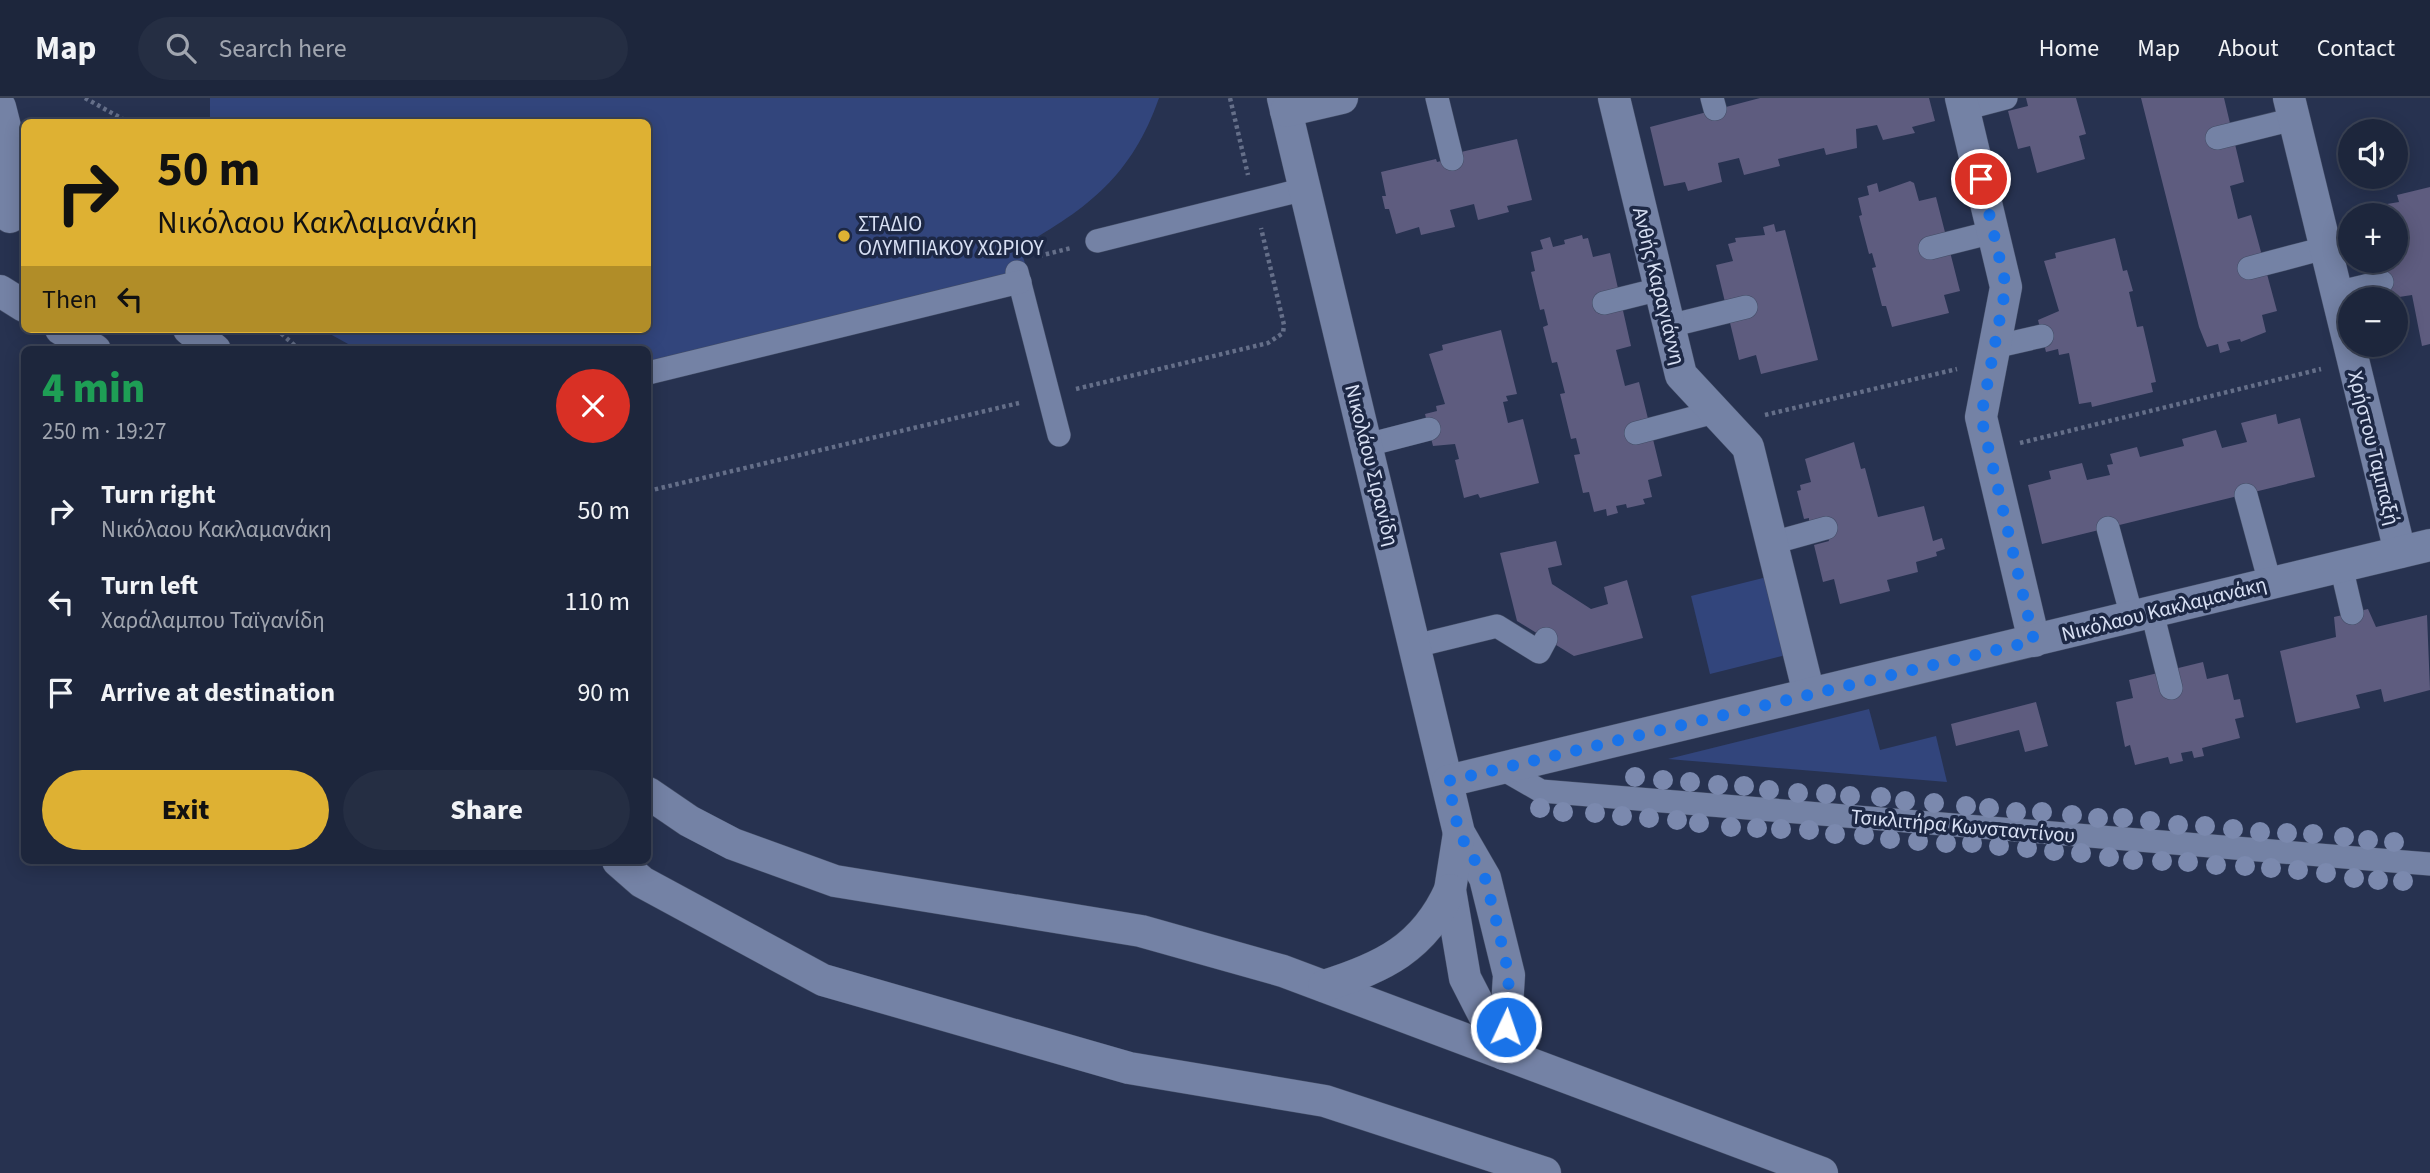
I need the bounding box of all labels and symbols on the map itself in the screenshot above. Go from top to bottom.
pin [1951,149,2011,209]
street label: Ανθής Καραγιάννη [1625,204,1693,368]
place label: ΣΤΑΔΙΟ ΟΛΥΜΠΙΑΚΟΥ ΧΩΡΙΟΥ [858,209,1044,263]
marker: ΣΤΑΔΙΟ ΟΛΥΜΠΙΑΚΟΥ ΧΩΡΙΟΥ [836,228,852,244]
street label: Χρήστου Ταμπαξή [2340,368,2408,528]
street label: Νικολάου Σιρανίδη [1337,381,1407,549]
street label: Νικόλαου Κακλαμανάκη [2058,569,2270,649]
street label: Τσικλιτήρα Κωνσταντίνου [1850,801,2076,851]
position arrow [1469,990,1543,1064]

